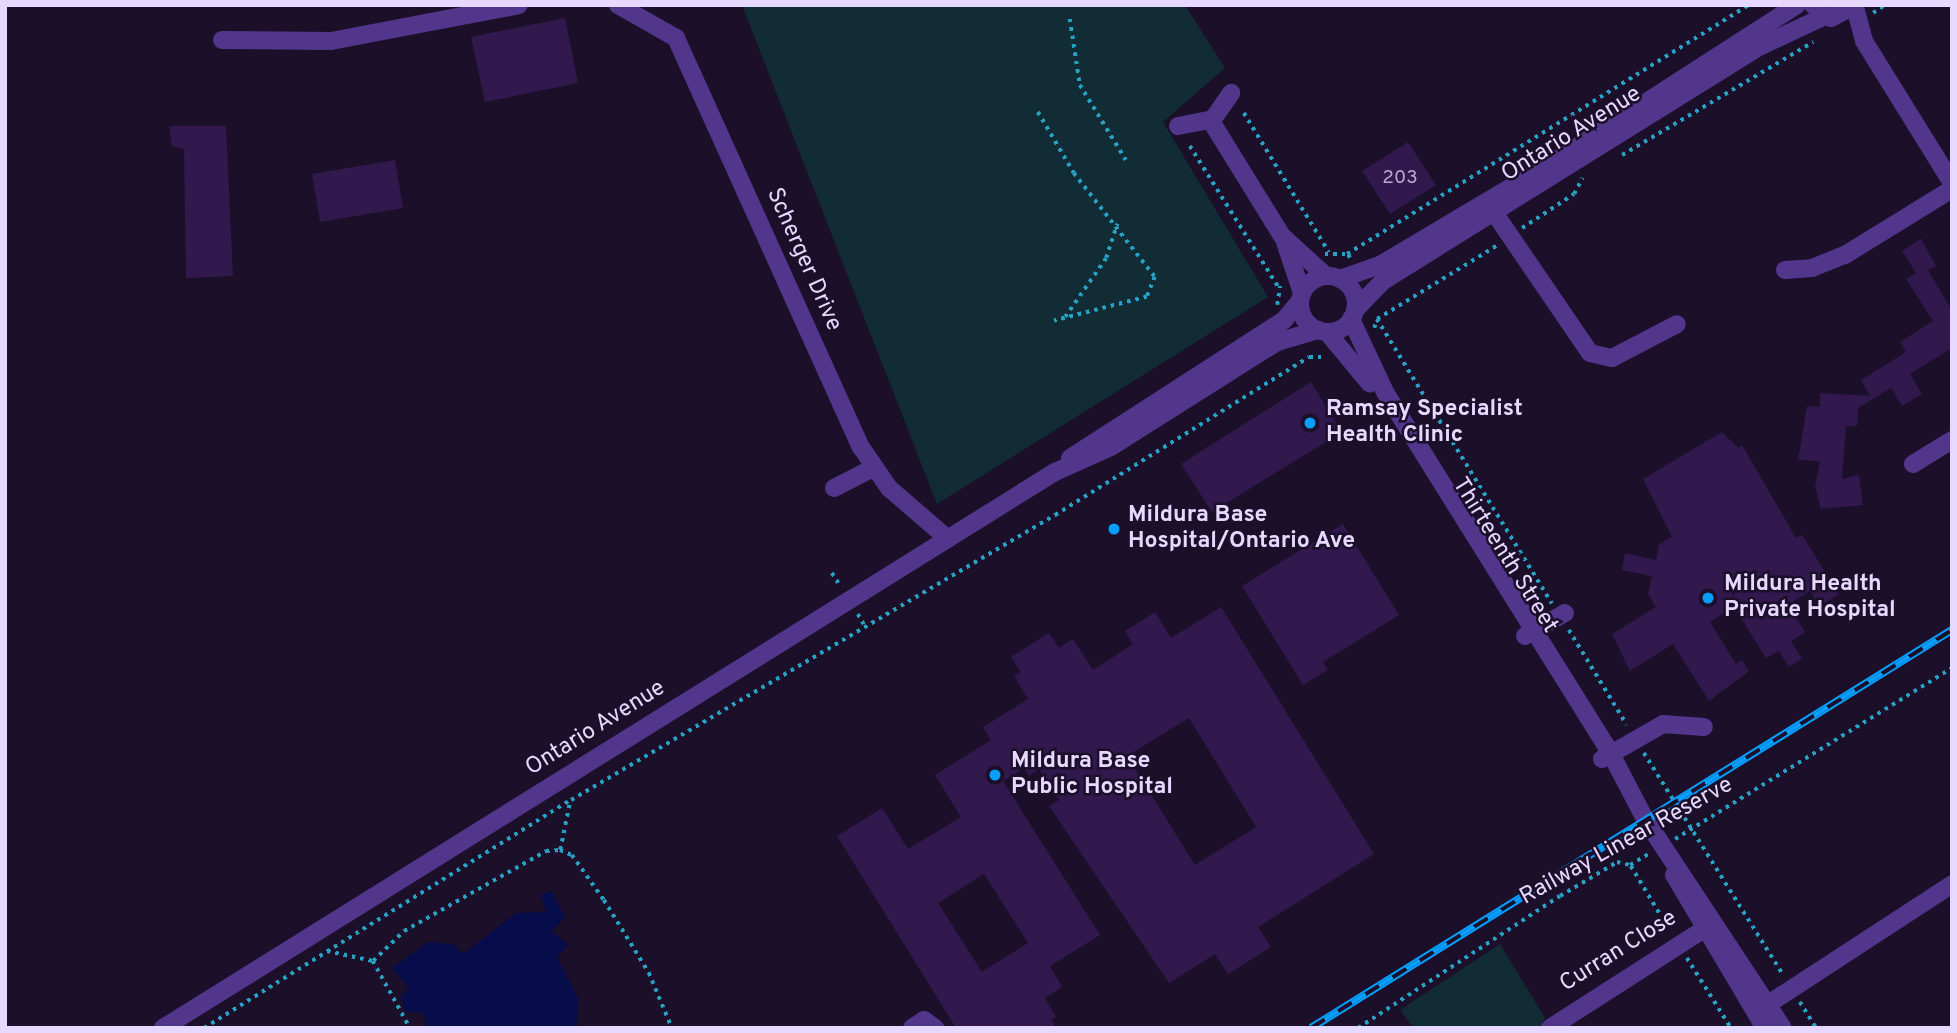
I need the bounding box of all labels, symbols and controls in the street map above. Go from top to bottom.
street label: Ontario Avenue [1497,81,1647,189]
house number: 203 [1382,168,1418,190]
street label: Scherger Drive [759,184,847,336]
place label: Ramsay Specialist Health Clinic [1326,396,1523,450]
marker: Ramsay Specialist Health Clinic [1300,413,1320,433]
street label: Thirteenth Street [1445,473,1563,639]
place label: Mildura Base Hospital/Ontario Ave [1128,502,1356,556]
marker: Mildura Base Hospital/Ontario Ave [1106,521,1122,537]
place label: Mildura Health Private Hospital [1724,571,1896,625]
marker: Mildura Health Private Hospital [1698,588,1718,608]
street label: Ontario Avenue [521,675,671,783]
place label: Mildura Base Public Hospital [1011,748,1173,802]
marker: Mildura Base Public Hospital [985,765,1005,785]
street label: Railway Linear Reserve [1516,772,1738,912]
street label: Curran Close [1556,905,1682,999]

